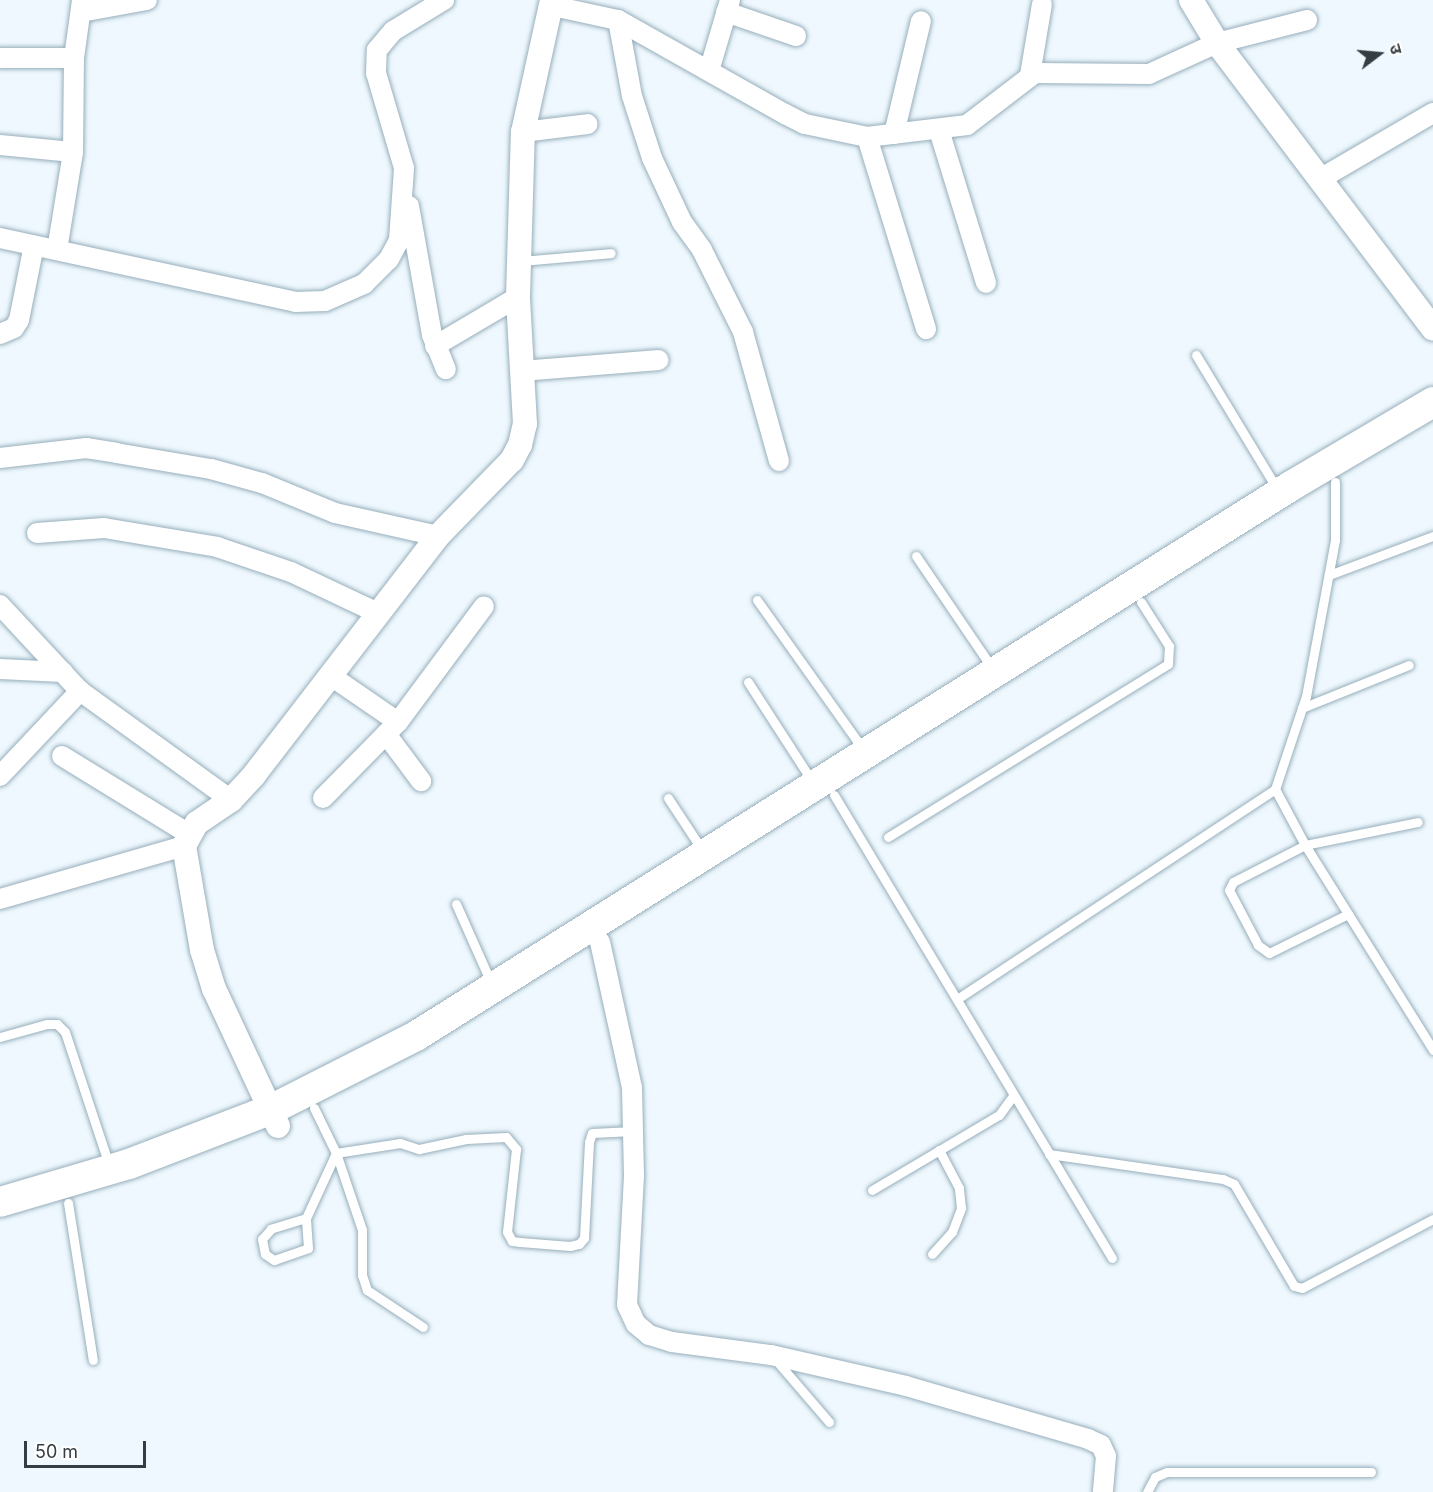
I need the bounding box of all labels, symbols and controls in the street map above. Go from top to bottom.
north arrow [1349,24,1409,84]
text: उ [1385,42,1407,56]
scale bar [27,1429,148,1467]
text: 50 m [35,1441,78,1462]

